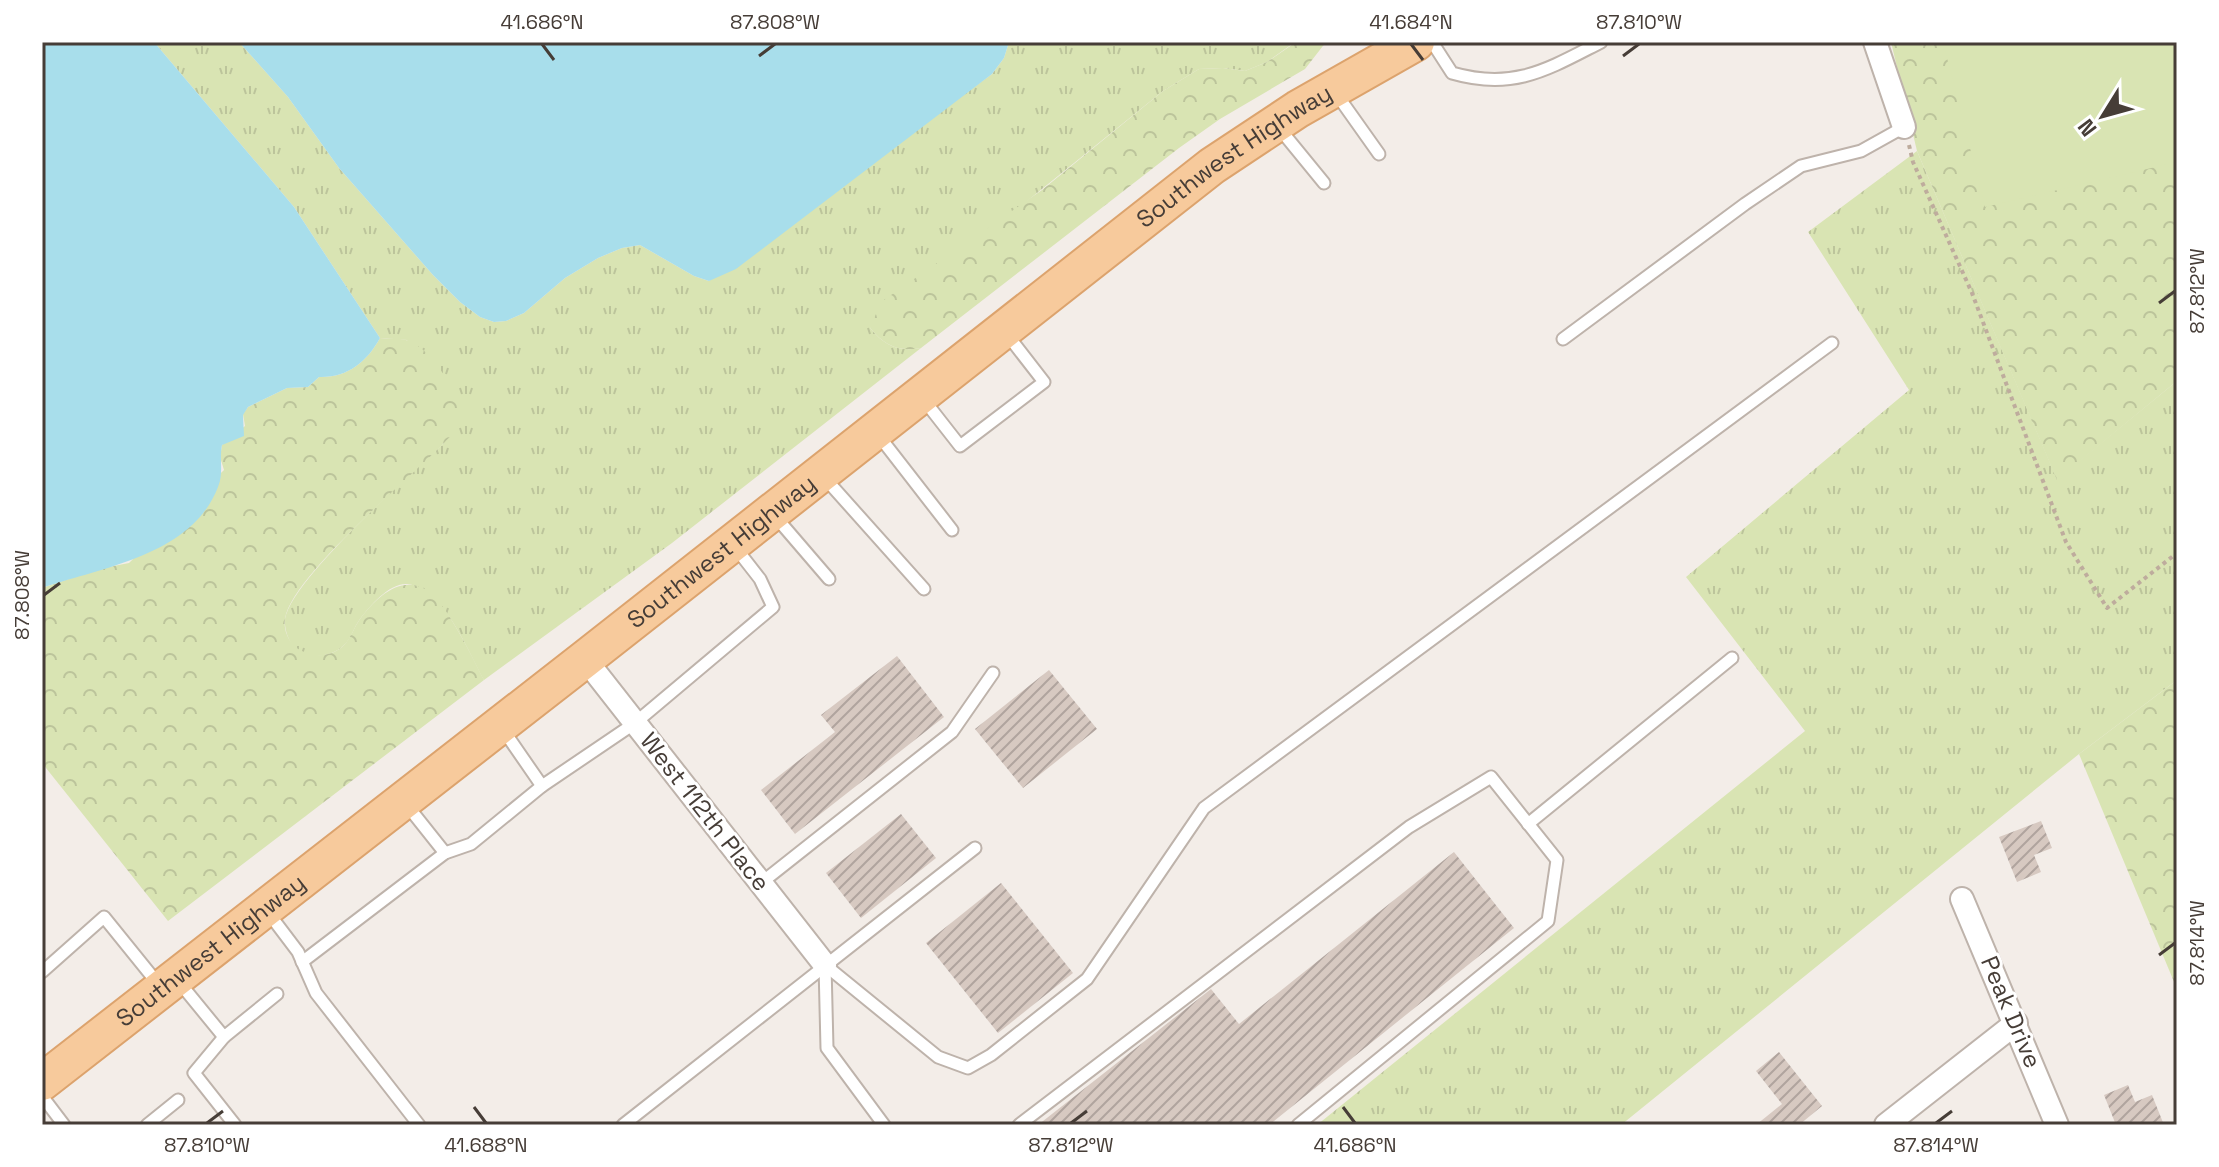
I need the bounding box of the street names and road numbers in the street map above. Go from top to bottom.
street label: Southwest Highway [1130,77,1337,234]
street label: Southwest Highway [621,467,822,635]
street label: West 112th Place [634,726,777,897]
street label: Southwest Highway [110,867,311,1033]
street label: Peak Drive [1974,951,2049,1072]

